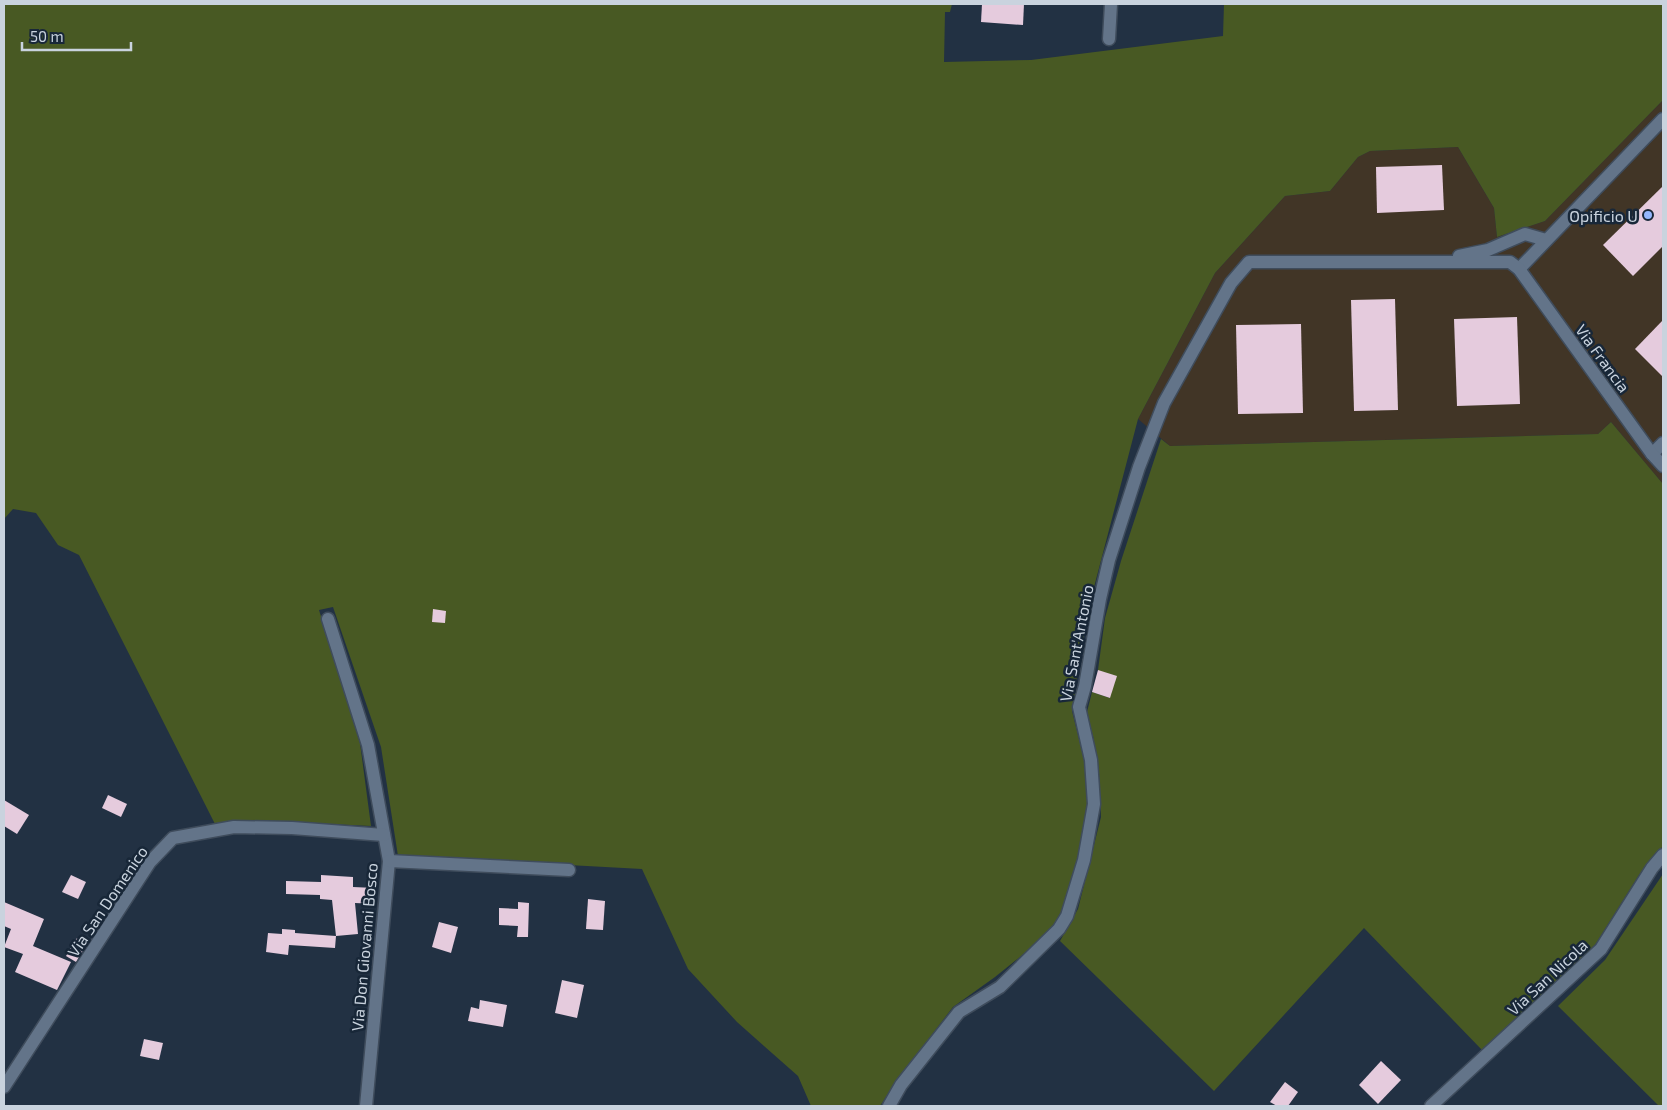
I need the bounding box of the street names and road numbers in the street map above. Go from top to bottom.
street label: Via Francia [1572,320,1634,396]
street label: Via Sant'Antonio [1055,583,1097,703]
street label: Via San Domenico [63,842,151,960]
street label: Via Don Giovanni Bosco [347,862,381,1032]
street label: Via San Nicola [1503,935,1591,1019]

